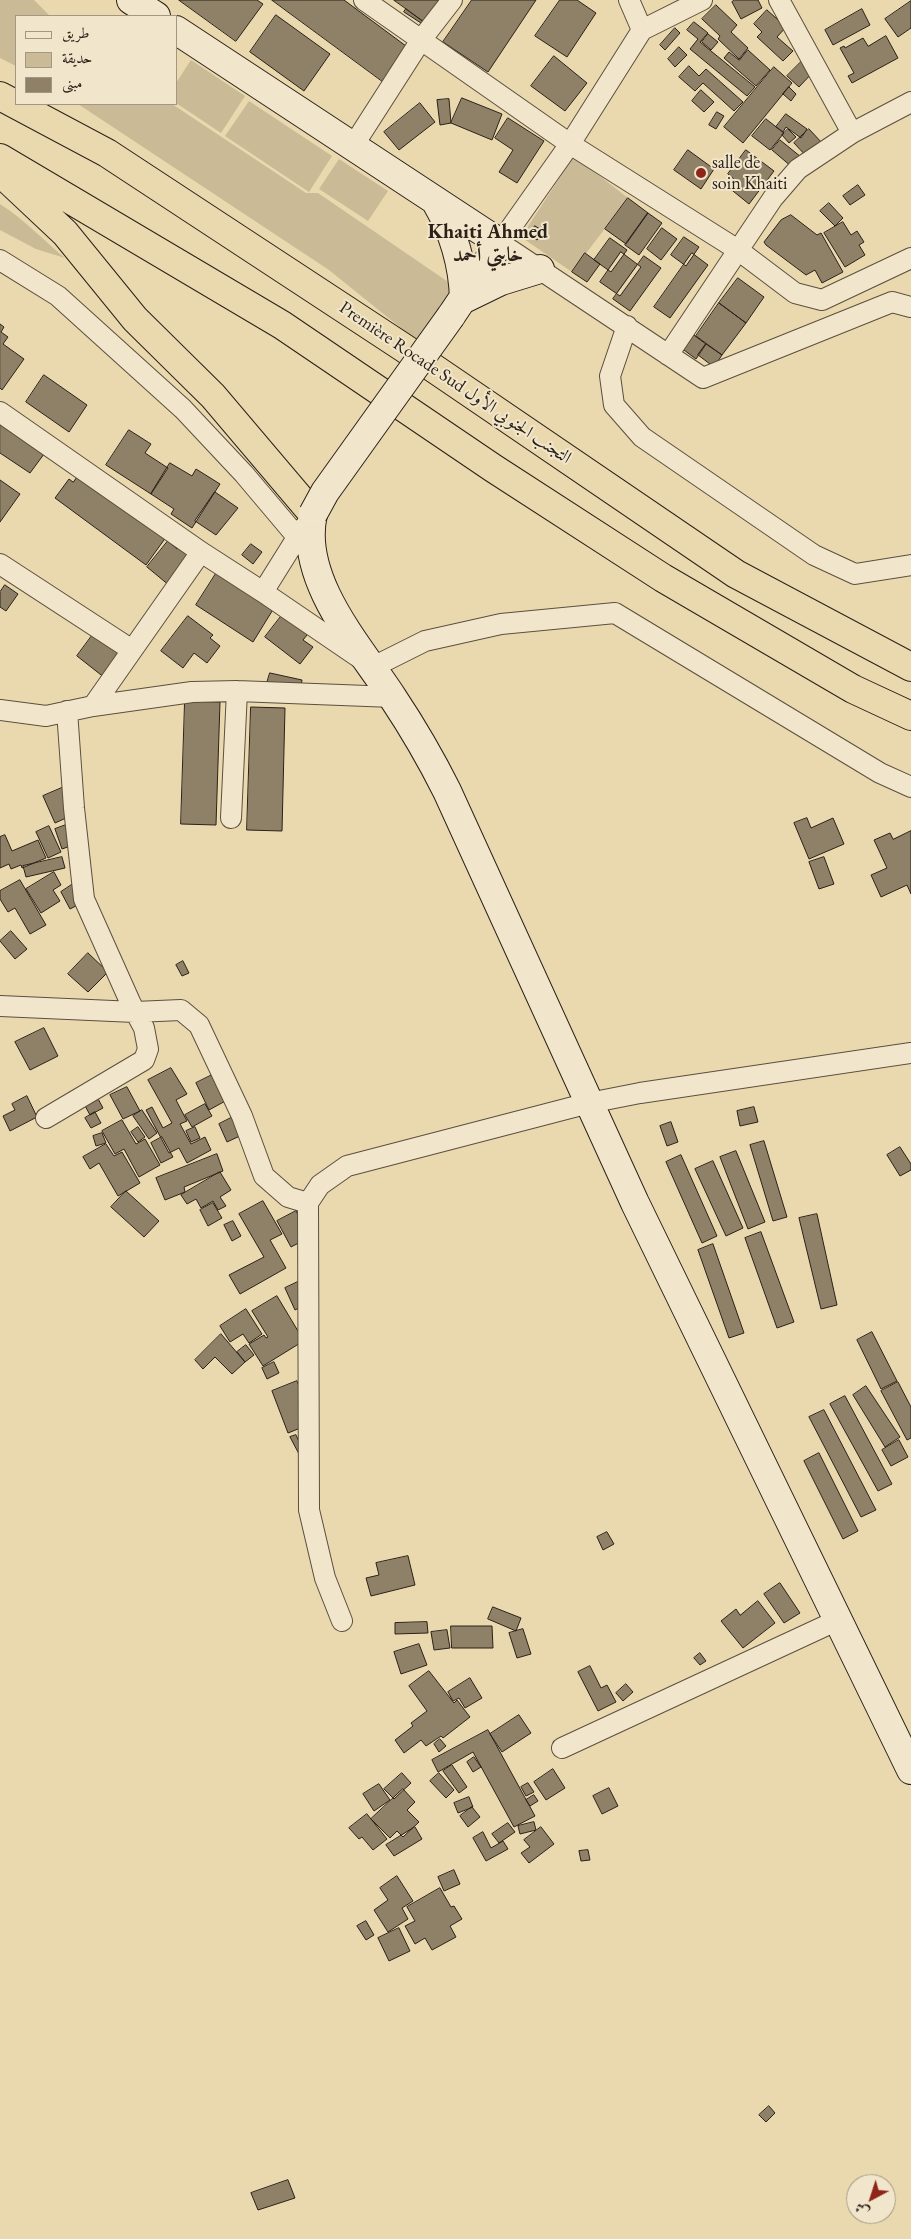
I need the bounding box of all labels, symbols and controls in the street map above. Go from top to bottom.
legend [15,15,178,105]
text: طريق [62,23,89,42]
text: حديقة [62,48,92,67]
text: مبنى [62,73,82,92]
place label: salle de soin Khaiti [712,152,787,194]
marker: salle de soin Khaiti [694,166,708,180]
district label: Khaiti Ahmed خايتي أحمد [428,221,548,268]
street label: Première Rocade Sud التجنب الجنوبي الأول [335,297,575,469]
north arrow [846,2174,896,2224]
text: ش [851,2198,873,2221]

